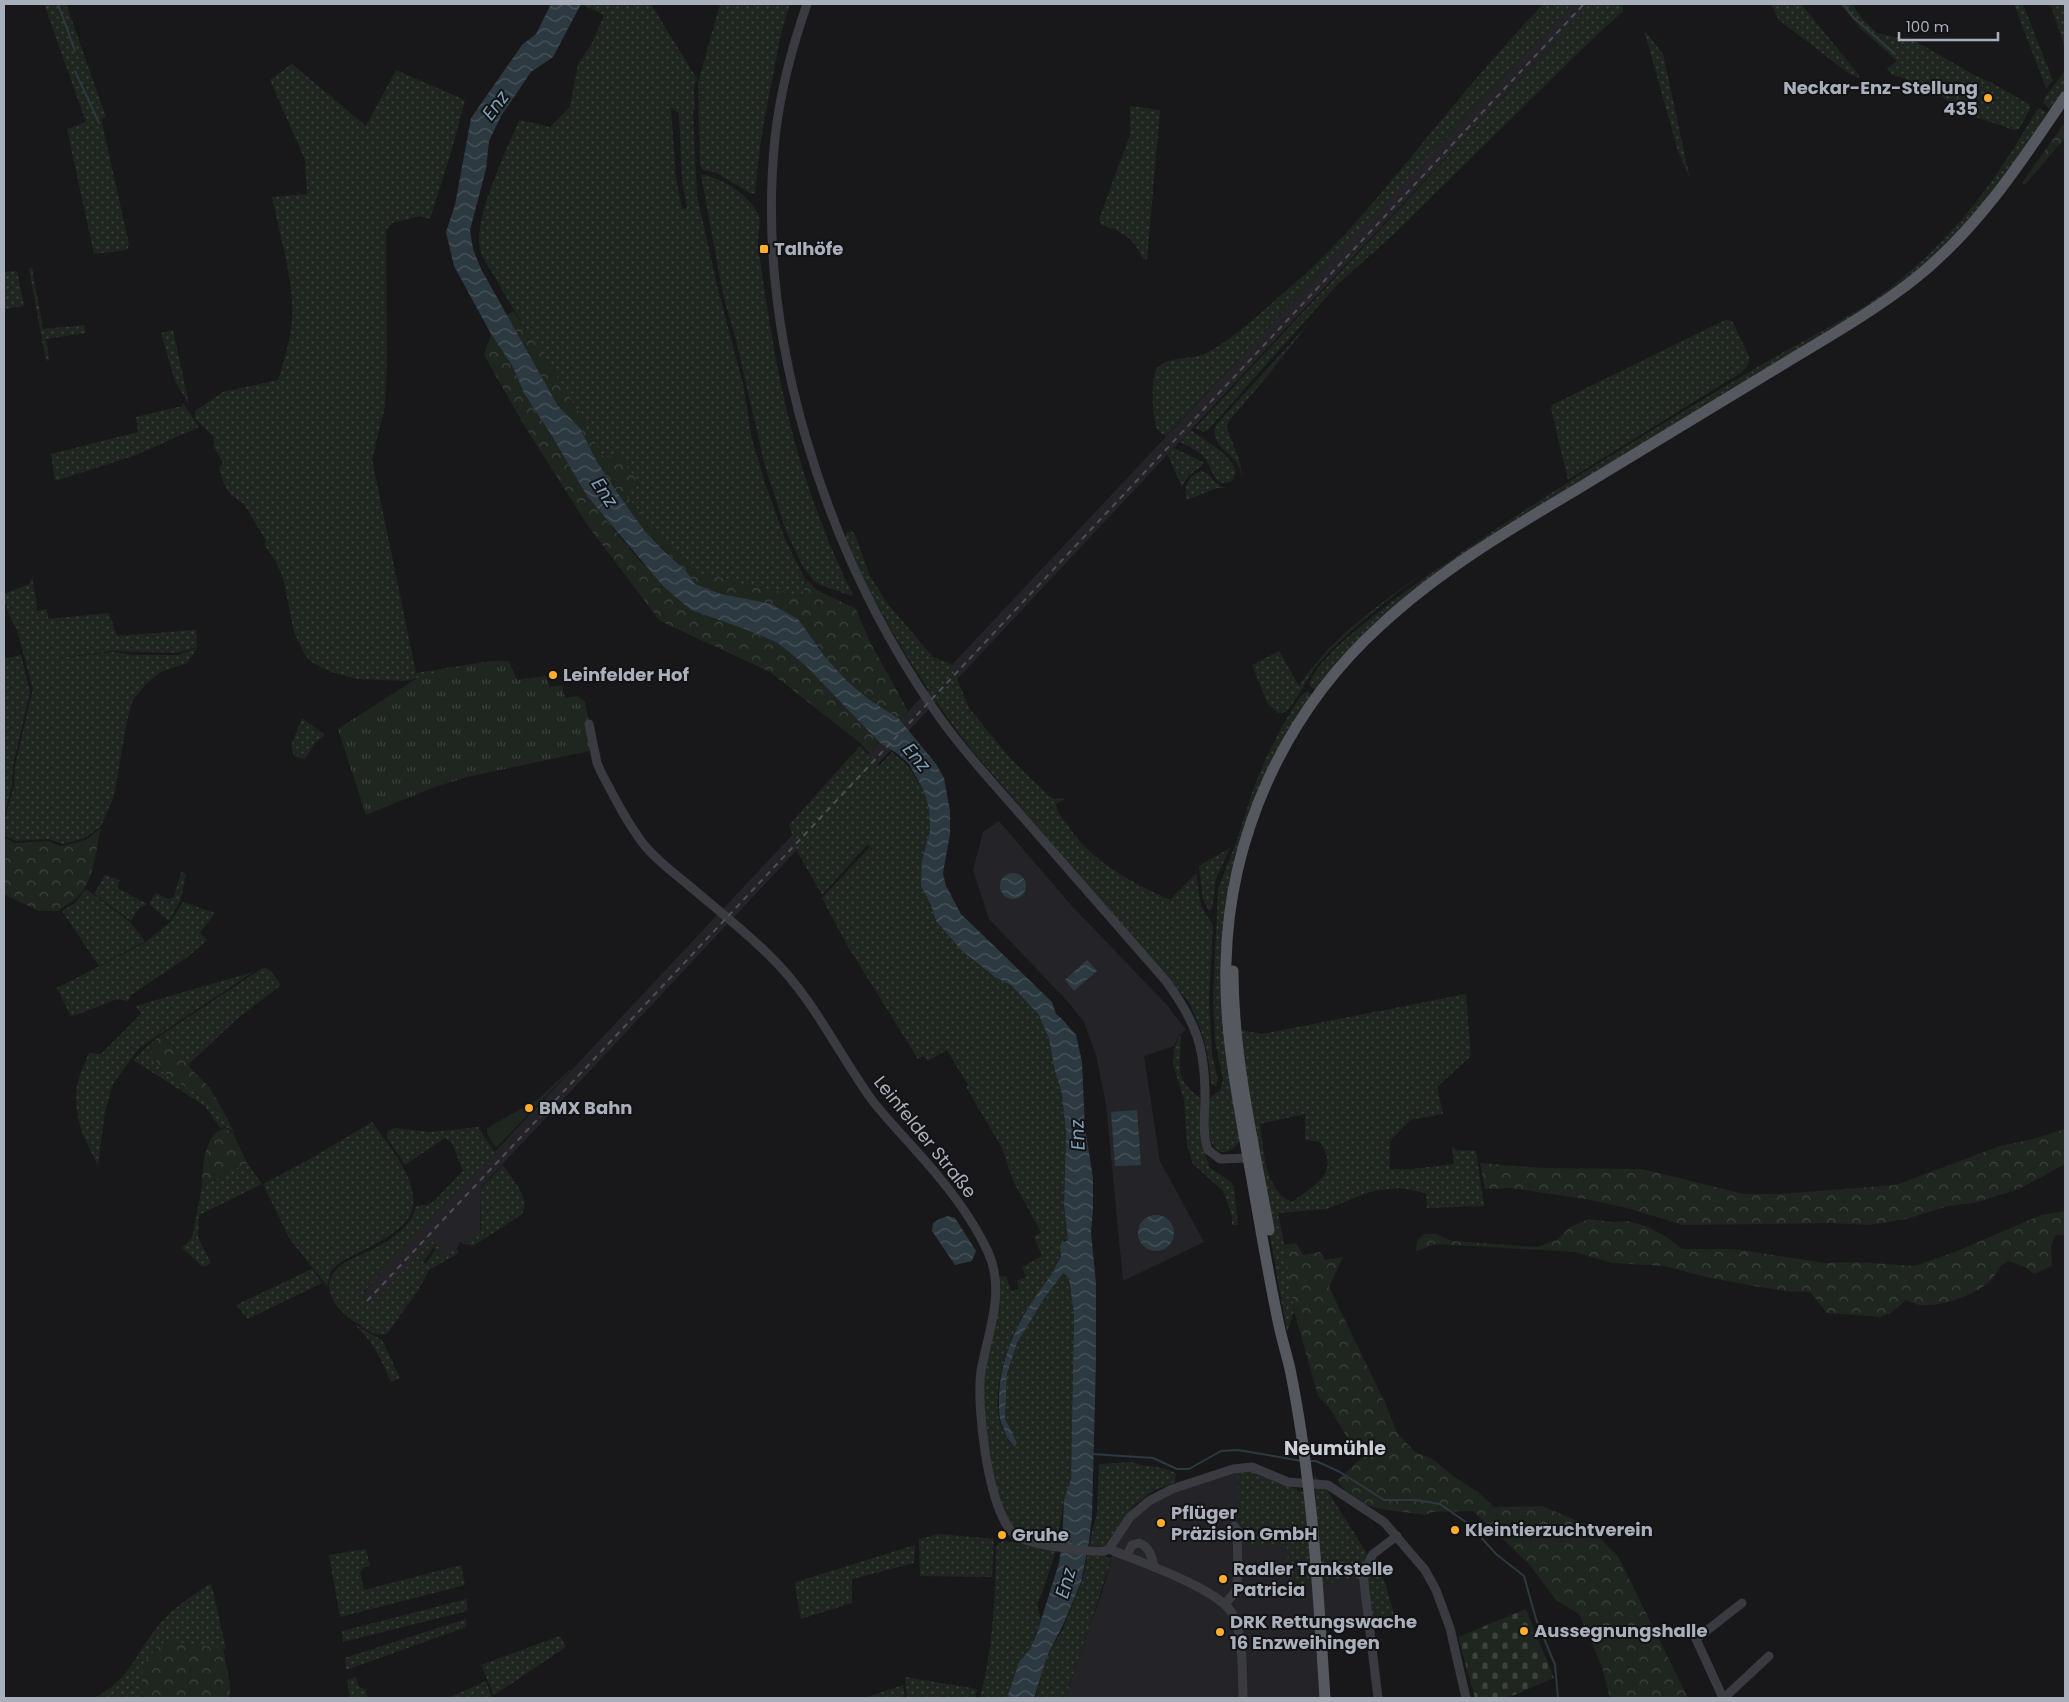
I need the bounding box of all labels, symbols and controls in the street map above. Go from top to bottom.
scale bar [1899,10,1998,42]
text: 100 m [1906,16,1949,37]
place label: Neckar-Enz-Stellung 435 [1783,75,1978,121]
water label: Enz [475,85,516,126]
marker: Neckar-Enz-Stellung 435 [1982,92,1994,104]
place label: Talhöfe [774,236,843,261]
marker: Talhöfe [758,243,770,255]
water label: Enz [585,472,625,513]
place label: Leinfelder Hof [563,662,689,687]
marker: Leinfelder Hof [547,669,559,681]
water label: Enz [896,737,937,778]
street label: Leinfelder Straße [868,1070,983,1203]
place label: BMX Bahn [539,1095,632,1120]
marker: BMX Bahn [523,1102,535,1114]
water label: Enz [1063,1119,1092,1151]
district label: Neumühle [1284,1435,1386,1462]
place label: Pflüger Präzision GmbH [1171,1500,1317,1546]
marker: Pflüger Präzision GmbH [1155,1517,1167,1529]
place label: Kleintierzuchtverein [1465,1517,1653,1542]
place label: Gruhe [1012,1522,1069,1547]
marker: Kleintierzuchtverein [1449,1524,1461,1536]
marker: Gruhe [996,1529,1008,1541]
place label: Radler Tankstelle Patricia [1233,1556,1393,1602]
water label: Enz [1048,1564,1083,1602]
marker: Radler Tankstelle Patricia [1217,1573,1229,1585]
place label: DRK Rettungswache 16 Enzweihingen [1230,1609,1417,1655]
place label: Aussegnungshalle [1534,1618,1708,1643]
marker: Aussegnungshalle [1518,1625,1530,1637]
marker: DRK Rettungswache 16 Enzweihingen [1214,1626,1226,1638]

